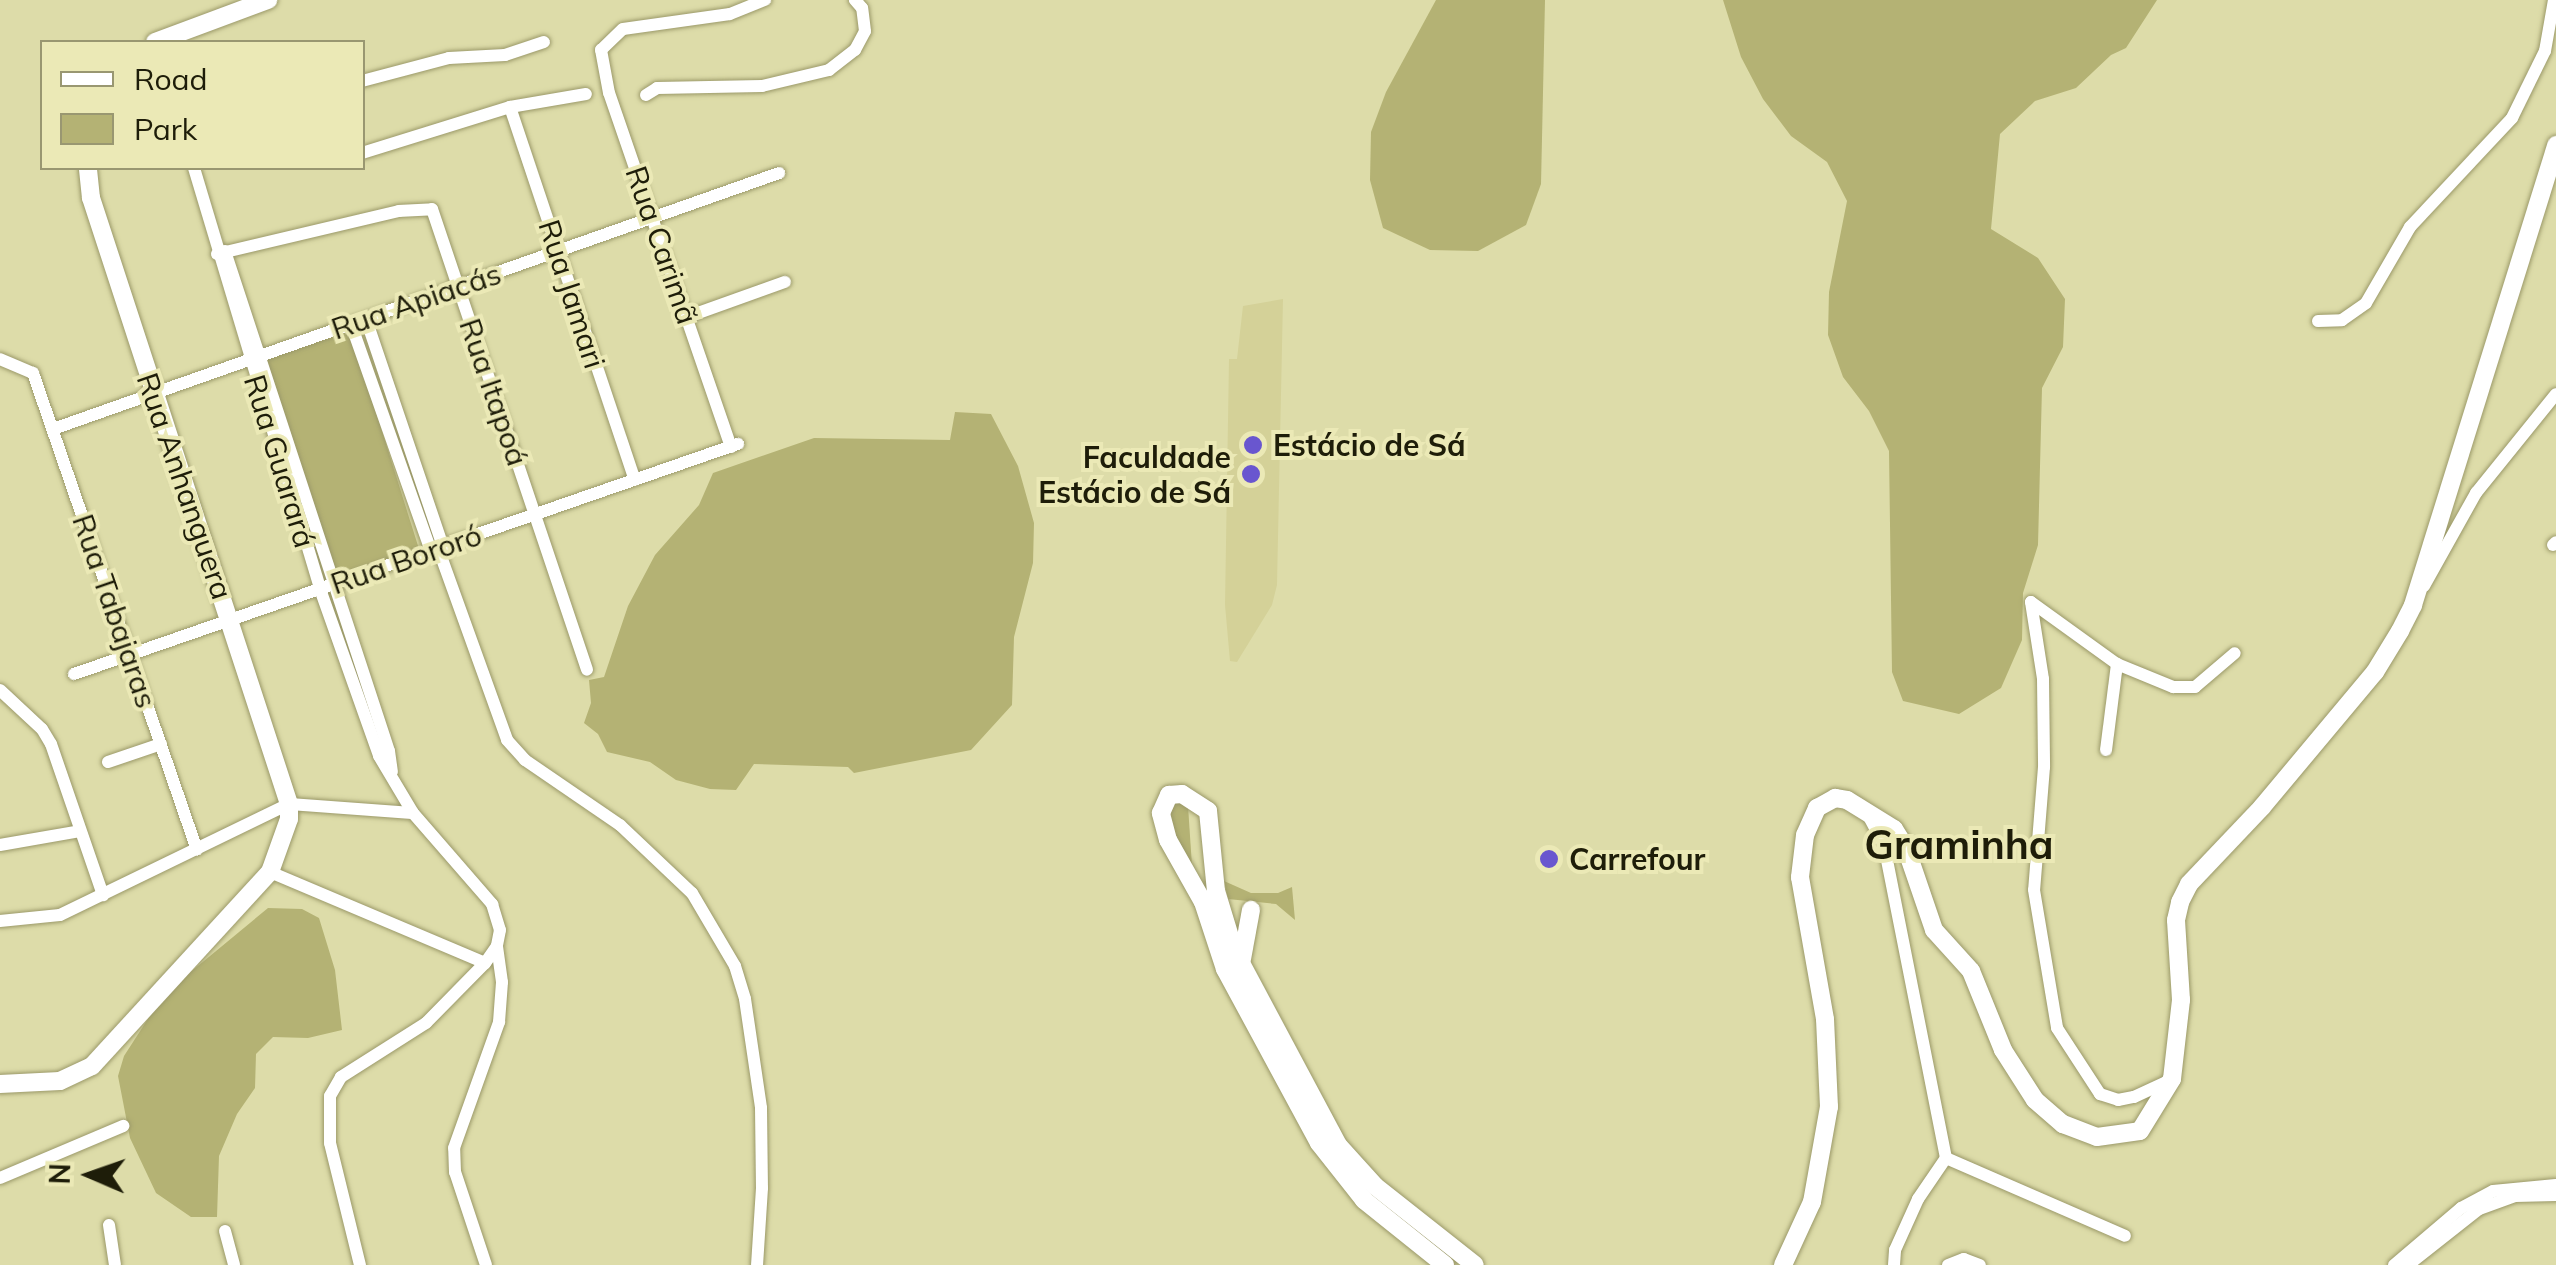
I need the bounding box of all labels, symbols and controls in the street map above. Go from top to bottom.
legend [40,40,365,170]
text: Road [134,60,208,98]
text: Park [134,110,197,148]
street label: Rua Carimã [618,161,706,329]
street label: Rua Jamari [531,215,613,373]
street label: Rua Apiacás [327,255,505,347]
street label: Rua Itapoá [452,314,536,470]
street label: Rua Anhanguera [129,368,241,604]
street label: Rua Guarará [237,370,323,552]
place label: Estácio de Sá [1273,427,1466,463]
marker: Estácio de Sá [1242,434,1264,456]
place label: Faculdade Estácio de Sá [1038,439,1231,510]
marker: Faculdade Estácio de Sá [1240,463,1262,485]
street label: Rua Tabajaras [65,509,165,713]
street label: Rua Bororó [326,516,486,602]
district label: Graminha [1864,820,2054,868]
place label: Carrefour [1569,841,1705,877]
marker: Carrefour [1538,848,1560,870]
north arrow [40,1125,140,1225]
text: N [42,1163,77,1185]

